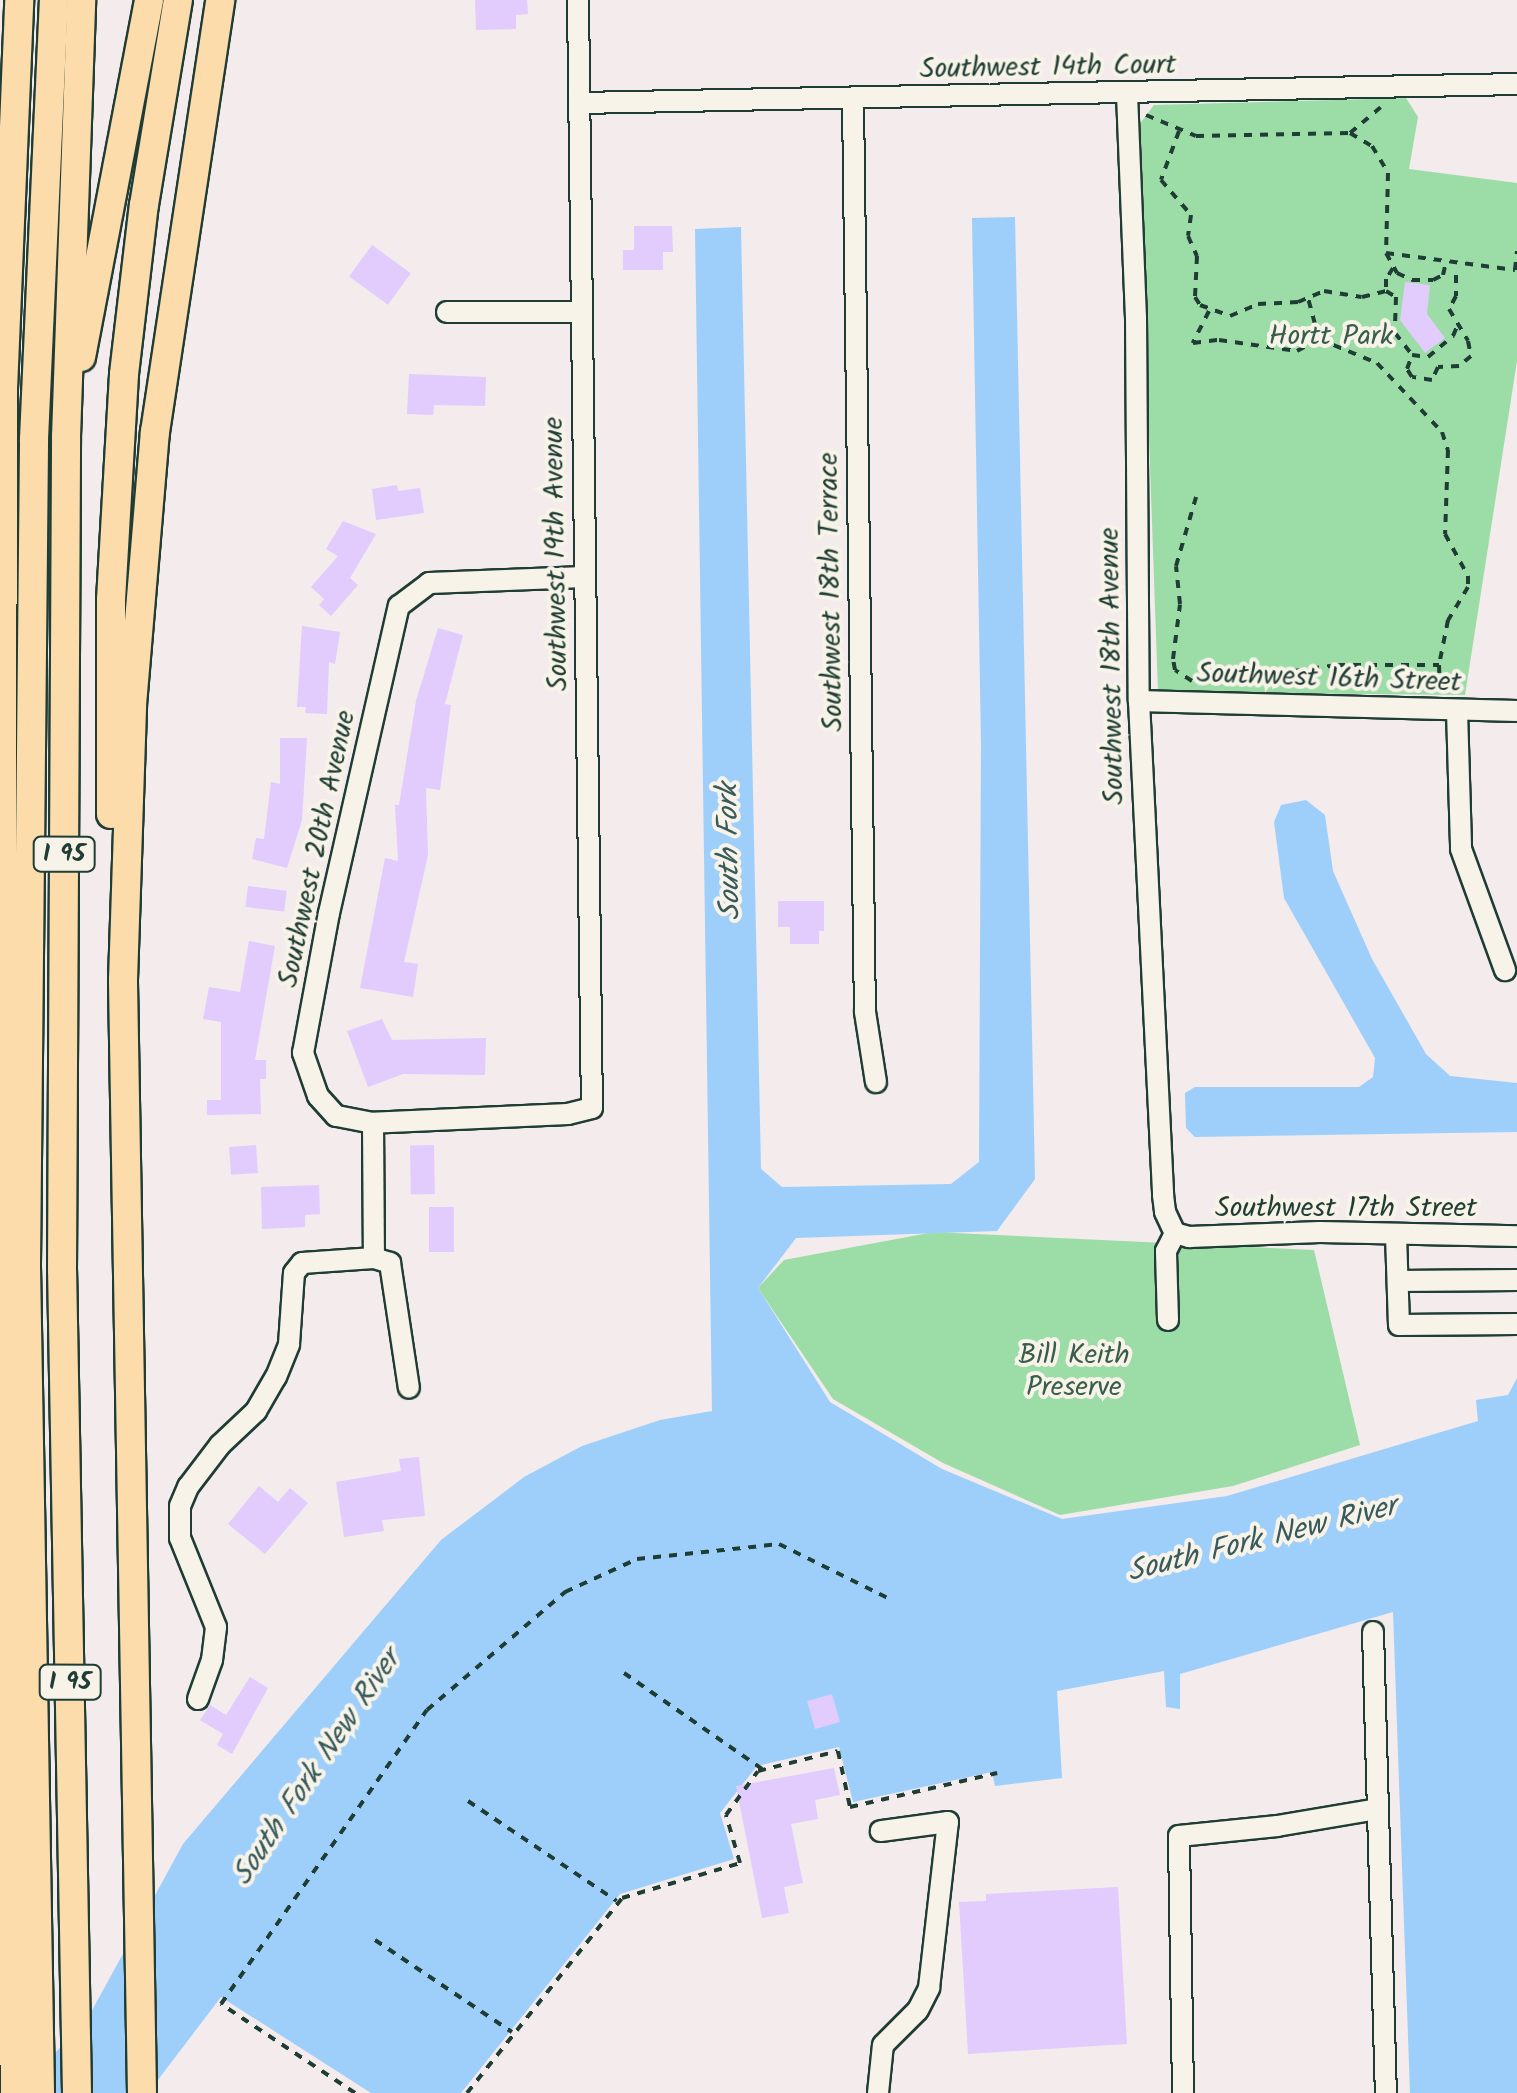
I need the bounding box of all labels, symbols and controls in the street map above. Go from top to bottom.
street label: Southwest 14th Court [919,49,1177,87]
park label: Hortt Park [1269,320,1393,354]
street label: Southwest 19th Avenue [538,417,576,691]
street label: Southwest 18th Terrace [813,452,851,732]
street label: Southwest 18th Avenue [1094,527,1132,805]
street label: Southwest 16th Street [1196,658,1462,700]
street label: Southwest 20th Avenue [272,708,364,990]
water label: South Fork [711,783,749,921]
road number: I 95 [32,834,96,874]
street label: Southwest 17th Street [1215,1192,1477,1226]
park label: Bill Keith Preserve [1018,1339,1130,1405]
water label: South Fork New River [1124,1489,1400,1591]
water label: South Fork New River [225,1644,409,1892]
road number: I 95 [38,1662,102,1702]

